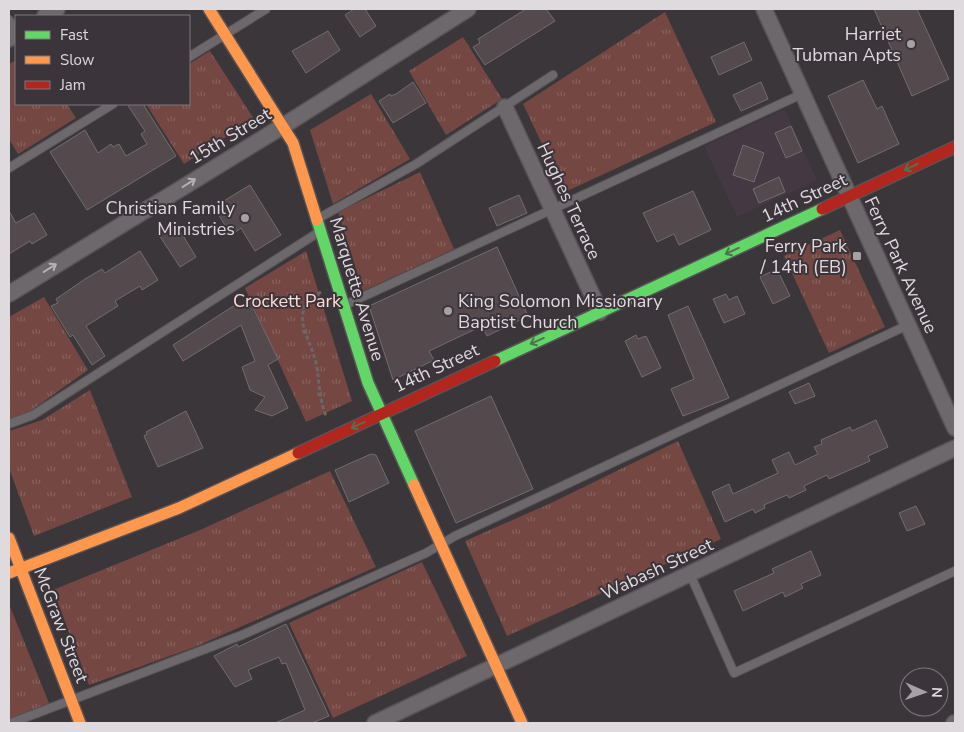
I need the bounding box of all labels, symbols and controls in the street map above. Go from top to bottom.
legend [15,15,190,105]
place label: Harriet Tubman Apts [793,22,902,67]
text: Fast [60,25,89,45]
marker: Harriet Tubman Apts [905,38,917,50]
text: Slow [60,50,95,70]
text: Jam [59,75,86,95]
street label: 15th Street [184,102,276,170]
street label: Hughes Terrace [531,139,607,263]
one-way arrow [904,163,919,173]
street label: 14th Street [757,167,851,228]
one-way arrow [181,178,195,188]
street label: Ferry Park Avenue [859,193,943,337]
place label: Christian Family Ministries [106,196,236,241]
marker: Christian Family Ministries [239,212,251,224]
street label: Marquette Avenue [324,214,390,364]
place label: Ferry Park / 14th (EB) [759,234,848,279]
one-way arrow [725,246,740,256]
marker: Ferry Park / 14th (EB) [851,250,863,262]
one-way arrow [43,263,57,273]
park label: Crockett Park [233,289,342,313]
place label: King Solomon Missionary Baptist Church [458,289,663,334]
marker: King Solomon Missionary Baptist Church [442,305,454,317]
street label: 14th Street [389,337,483,398]
one-way arrow [530,337,545,347]
one-way arrow [351,420,366,430]
street label: Wabash Street [597,532,718,605]
street label: McGraw Street [28,564,94,687]
north arrow [899,667,949,717]
text: N [927,687,946,698]

